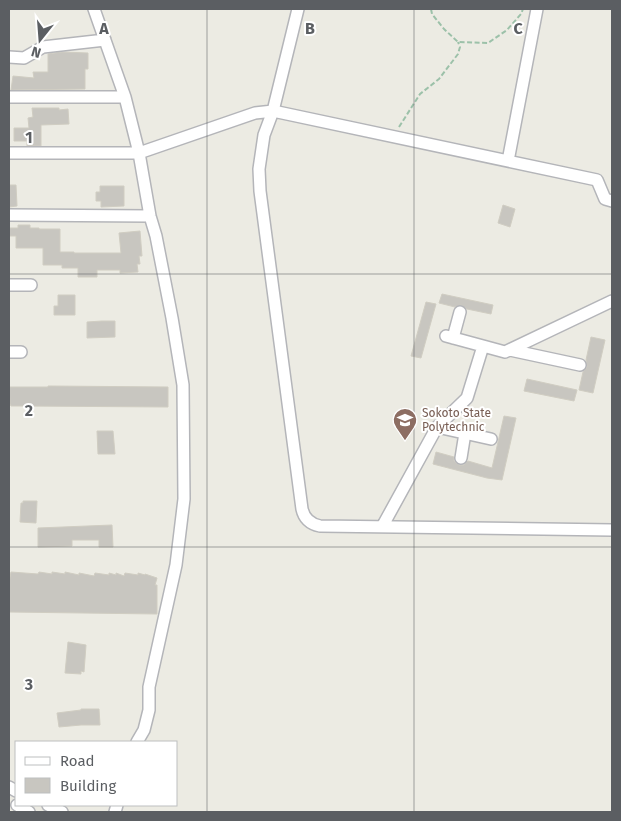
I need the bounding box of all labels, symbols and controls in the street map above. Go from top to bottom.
north arrow [15,15,65,65]
text: A [98,19,109,38]
text: B [305,19,315,38]
text: C [513,19,523,38]
text: N [29,42,43,61]
text: 1 [25,128,33,147]
text: 2 [25,401,33,420]
place label: Sokoto State Polytechnic [422,406,491,434]
school or university icon: Sokoto State Polytechnic [392,407,418,441]
text: 3 [24,675,33,694]
legend [15,741,178,806]
text: Road [60,752,95,770]
text: Building [60,777,116,795]

